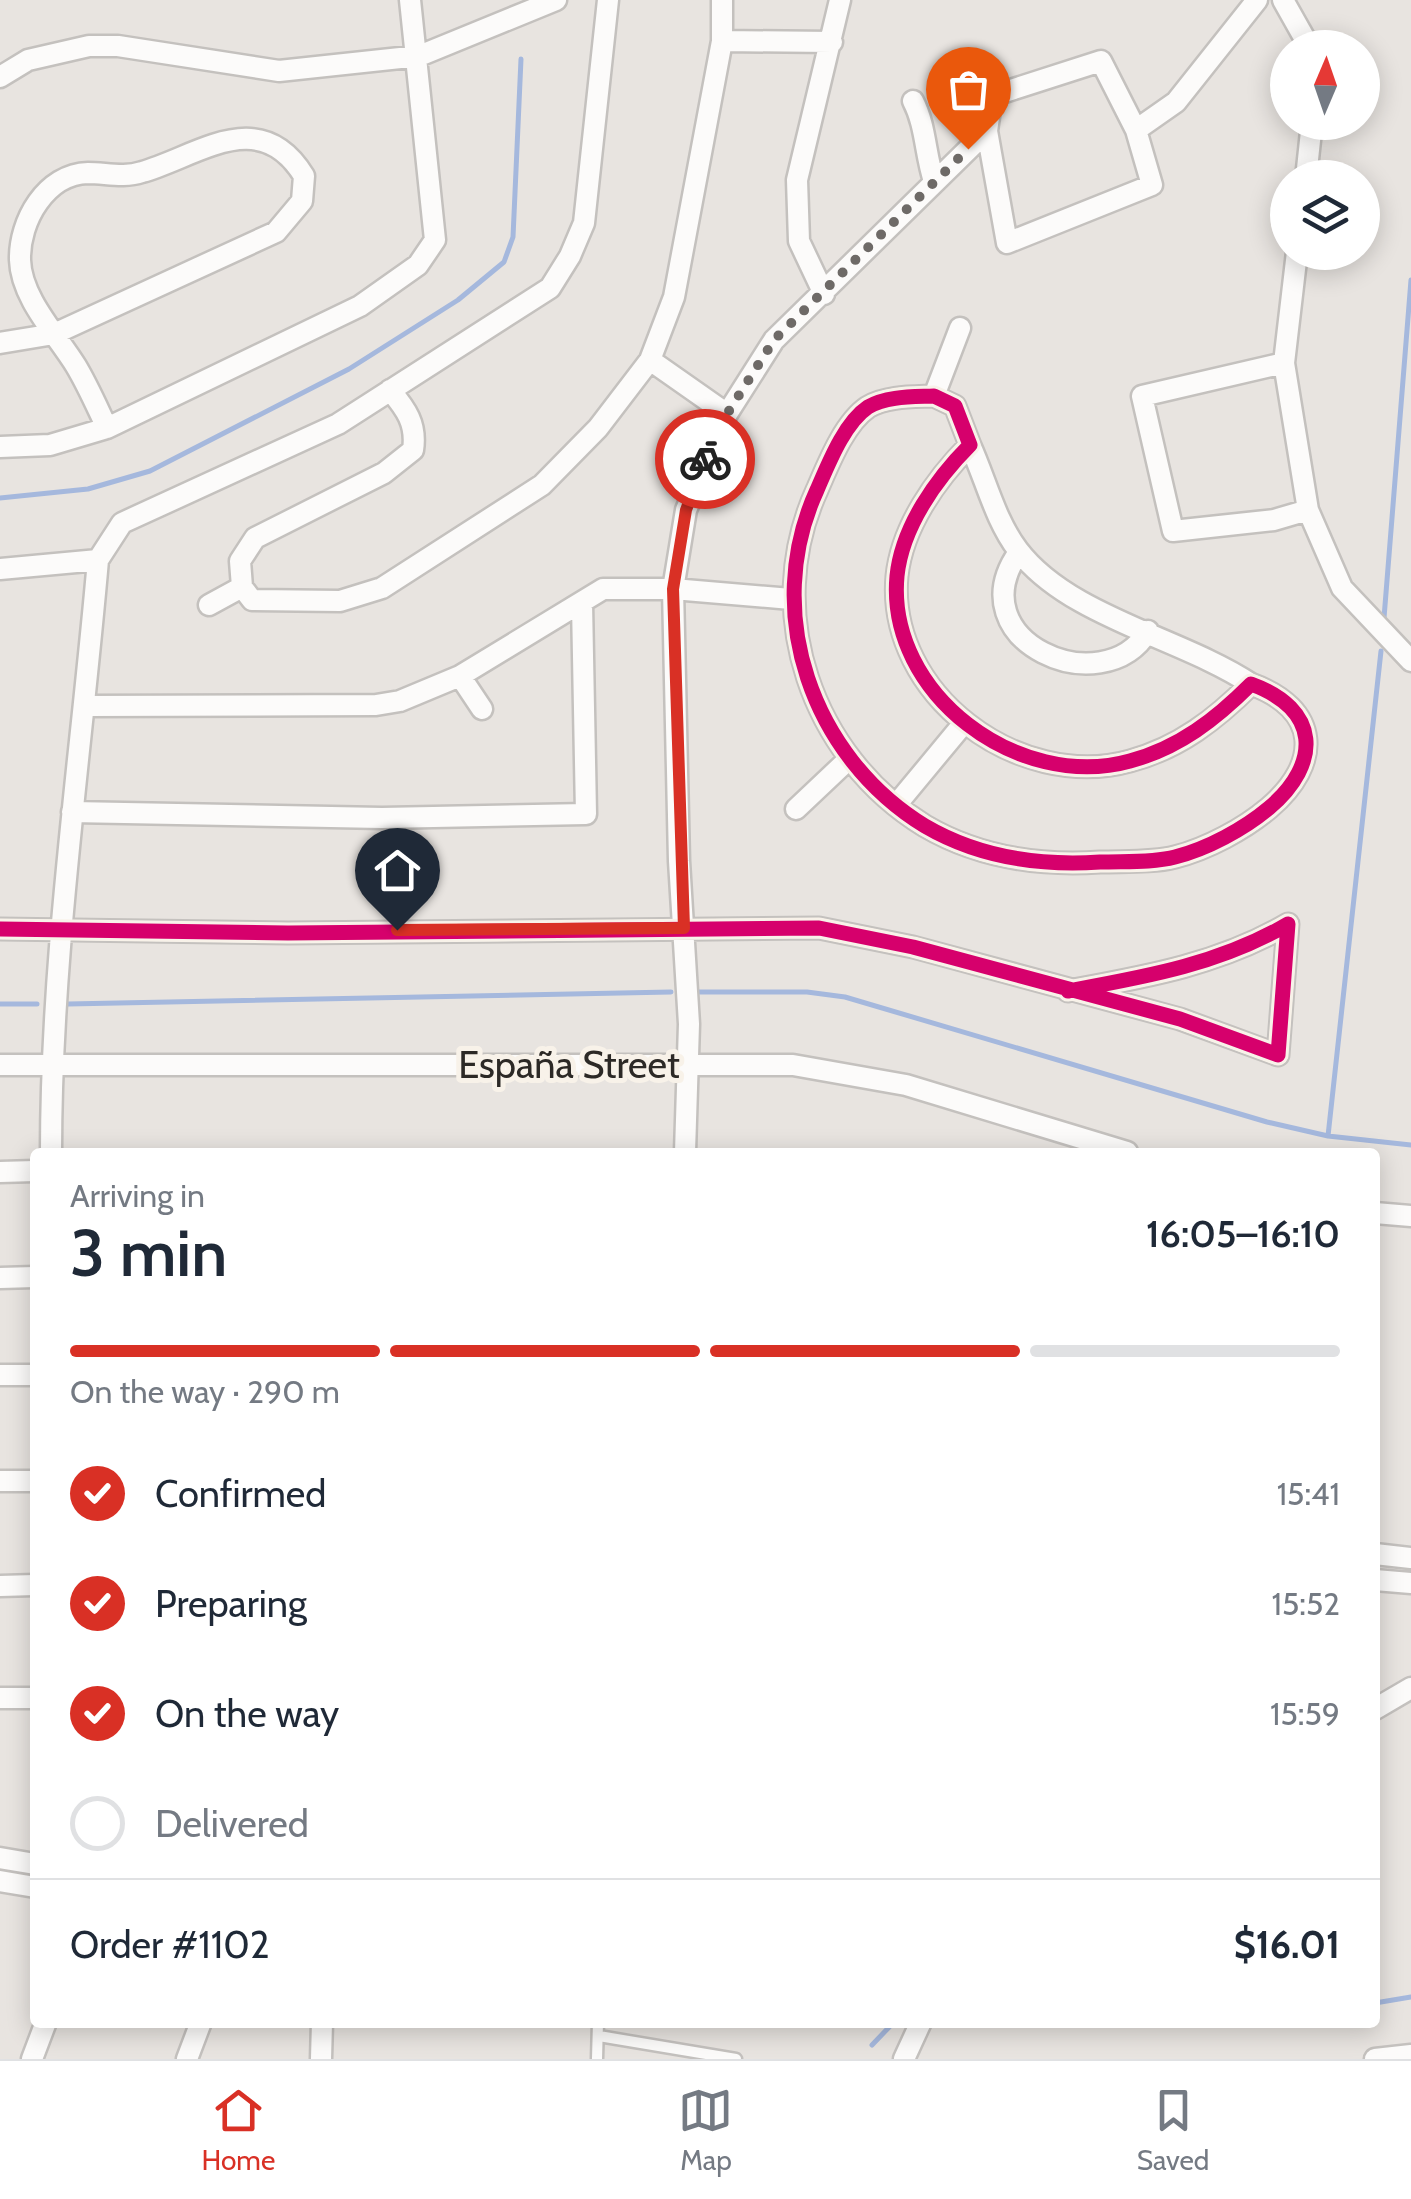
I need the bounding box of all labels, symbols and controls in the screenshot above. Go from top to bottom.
north arrow [1270,30,1380,140]
map controls [1270,30,1380,270]
pin [926,47,1011,150]
icon: bag [941,62,996,117]
button: layers [1270,160,1380,270]
courier [655,409,755,509]
icon: bike [678,432,733,487]
pin [355,828,440,931]
icon: home [370,843,425,898]
street label: España Street [458,1041,680,1088]
text: Arriving in [70,1176,205,1215]
text: 16:05–16:10 [1146,1210,1340,1257]
text: 3 min [70,1213,227,1292]
text: On the way · 290 m [70,1372,340,1411]
icon: check [70,1466,125,1521]
text: Confirmed [155,1470,326,1517]
text: 15:41 [1277,1474,1340,1513]
icon: check [70,1576,125,1631]
text: Preparing [155,1580,307,1627]
text: 15:52 [1272,1584,1340,1623]
icon: check [70,1686,125,1741]
text: On the way [155,1690,339,1737]
text: 15:59 [1270,1694,1340,1733]
text: Delivered [155,1800,309,1847]
text: Order #1102 [70,1921,270,1968]
text: $16.01 [1234,1921,1340,1968]
tab: Home [202,2083,275,2177]
tab: Map [678,2083,733,2177]
tab: Saved [1137,2083,1209,2177]

